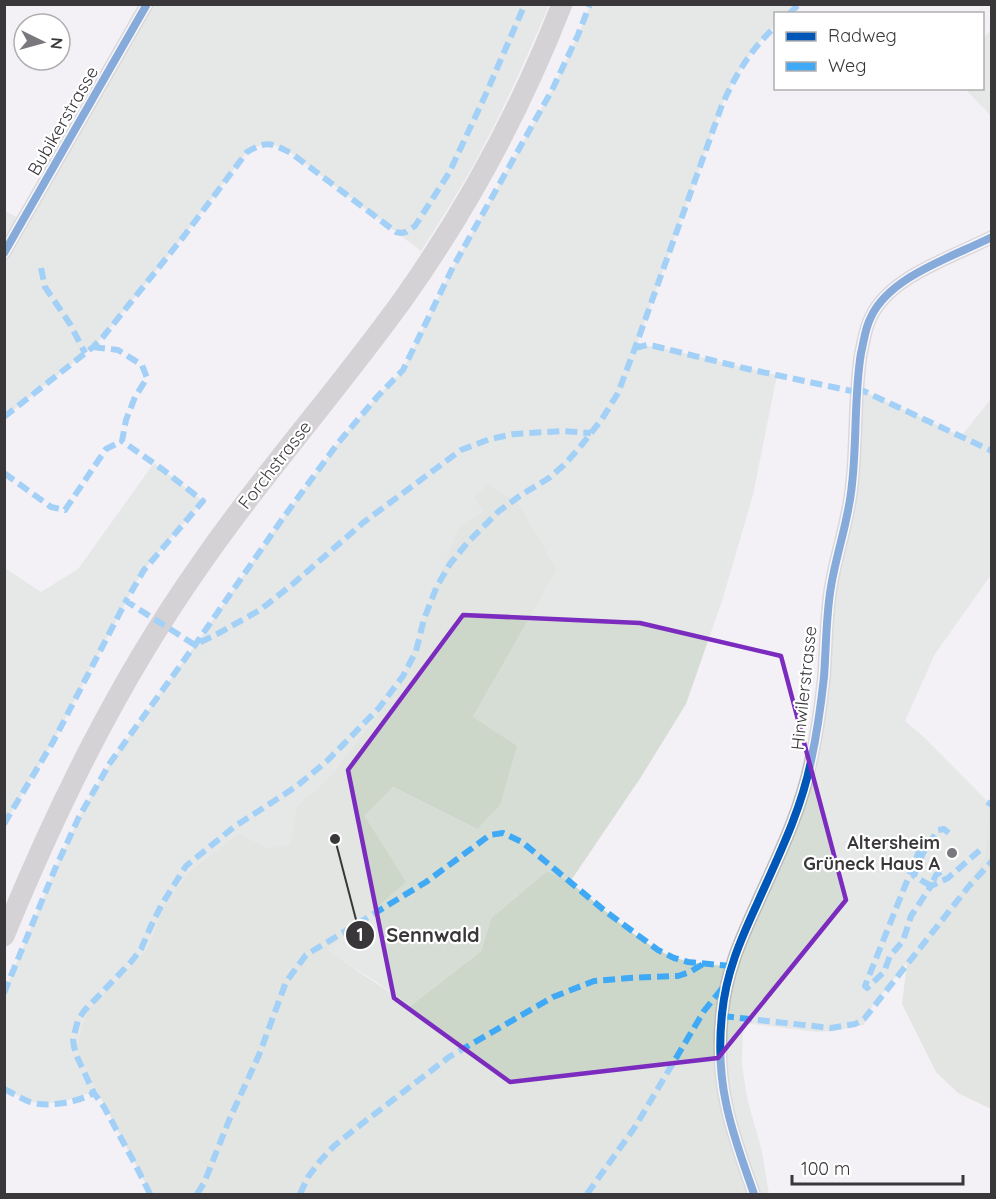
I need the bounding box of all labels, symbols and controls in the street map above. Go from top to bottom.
north arrow [12,12,72,72]
legend [774,12,984,90]
text: Radweg [828,24,897,47]
text: N [46,37,67,50]
text: Weg [828,54,866,77]
street label: Bubikerstrasse [22,62,103,179]
street label: Forchstrasse [233,416,316,514]
street label: Hinwilerstrasse [786,625,821,751]
place label: Altersheim Grüneck Haus A [803,831,940,875]
marker: Altersheim Grüneck Haus A [945,846,959,860]
callout: Sennwald [345,916,492,954]
text: Sennwald [386,922,480,947]
text: 1 [356,923,364,946]
scale bar [792,1148,963,1186]
text: 100 m [801,1157,850,1180]

